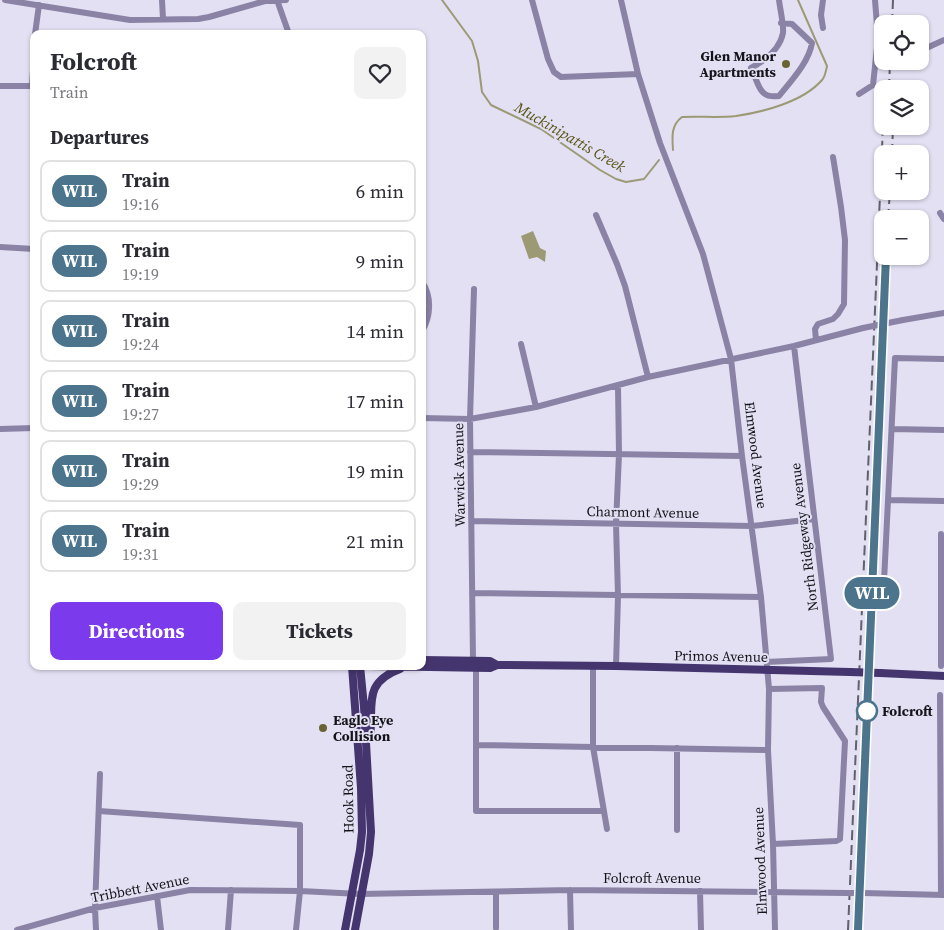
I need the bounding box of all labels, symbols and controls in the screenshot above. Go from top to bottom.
map controls [874,15,929,265]
button: locate [874,15,929,70]
text: Folcroft [50,45,137,78]
place label: Glen Manor Apartments [699,46,777,82]
button: heart [354,47,406,99]
marker: Glen Manor Apartments [780,58,792,70]
button: layers [874,80,929,135]
text: Train [50,81,88,103]
water label: Muckinipattis Creek [510,96,630,177]
text: Departures [50,124,149,150]
button: + [874,145,929,200]
text: Train [122,167,170,193]
text: WIL [62,178,97,203]
text: 6 min [356,178,404,204]
text: 19:16 [122,193,159,215]
button: − [874,210,929,265]
text: Train [122,237,170,263]
text: WIL [62,248,97,273]
text: 9 min [356,248,404,274]
text: 19:19 [122,263,159,285]
text: Train [122,307,170,333]
text: WIL [62,318,97,343]
text: 14 min [346,318,404,344]
text: 19:24 [122,333,159,355]
text: Train [122,377,170,403]
text: WIL [62,388,97,413]
text: 17 min [346,388,404,414]
street label: Elmwood Avenue [740,400,772,510]
text: 19:27 [122,403,159,425]
street label: Warwick Avenue [448,423,470,527]
text: Train [122,447,170,473]
text: WIL [62,458,97,483]
text: 19 min [346,458,404,484]
street label: North Ridgeway Avenue [785,462,823,612]
text: 19:29 [122,473,159,495]
street label: Charmont Avenue [586,501,700,523]
text: Train [122,517,170,543]
text: WIL [62,528,97,553]
text: 21 min [346,528,404,554]
text: 19:31 [122,543,159,565]
line badge: WIL [843,577,901,609]
text: WIL [854,580,890,605]
button: Directions [50,602,223,660]
button: Tickets [233,602,406,660]
street label: Primos Avenue [674,645,768,667]
marker: Folcroft [856,700,878,722]
place label: Folcroft [882,701,933,721]
place label: Eagle Eye Collision [333,710,393,746]
marker: Eagle Eye Collision [317,722,329,734]
street label: Hook Road [337,764,359,833]
street label: Elmwood Avenue [748,807,772,915]
street label: Folcroft Avenue [603,868,701,888]
street label: Tribbett Avenue [89,869,191,907]

